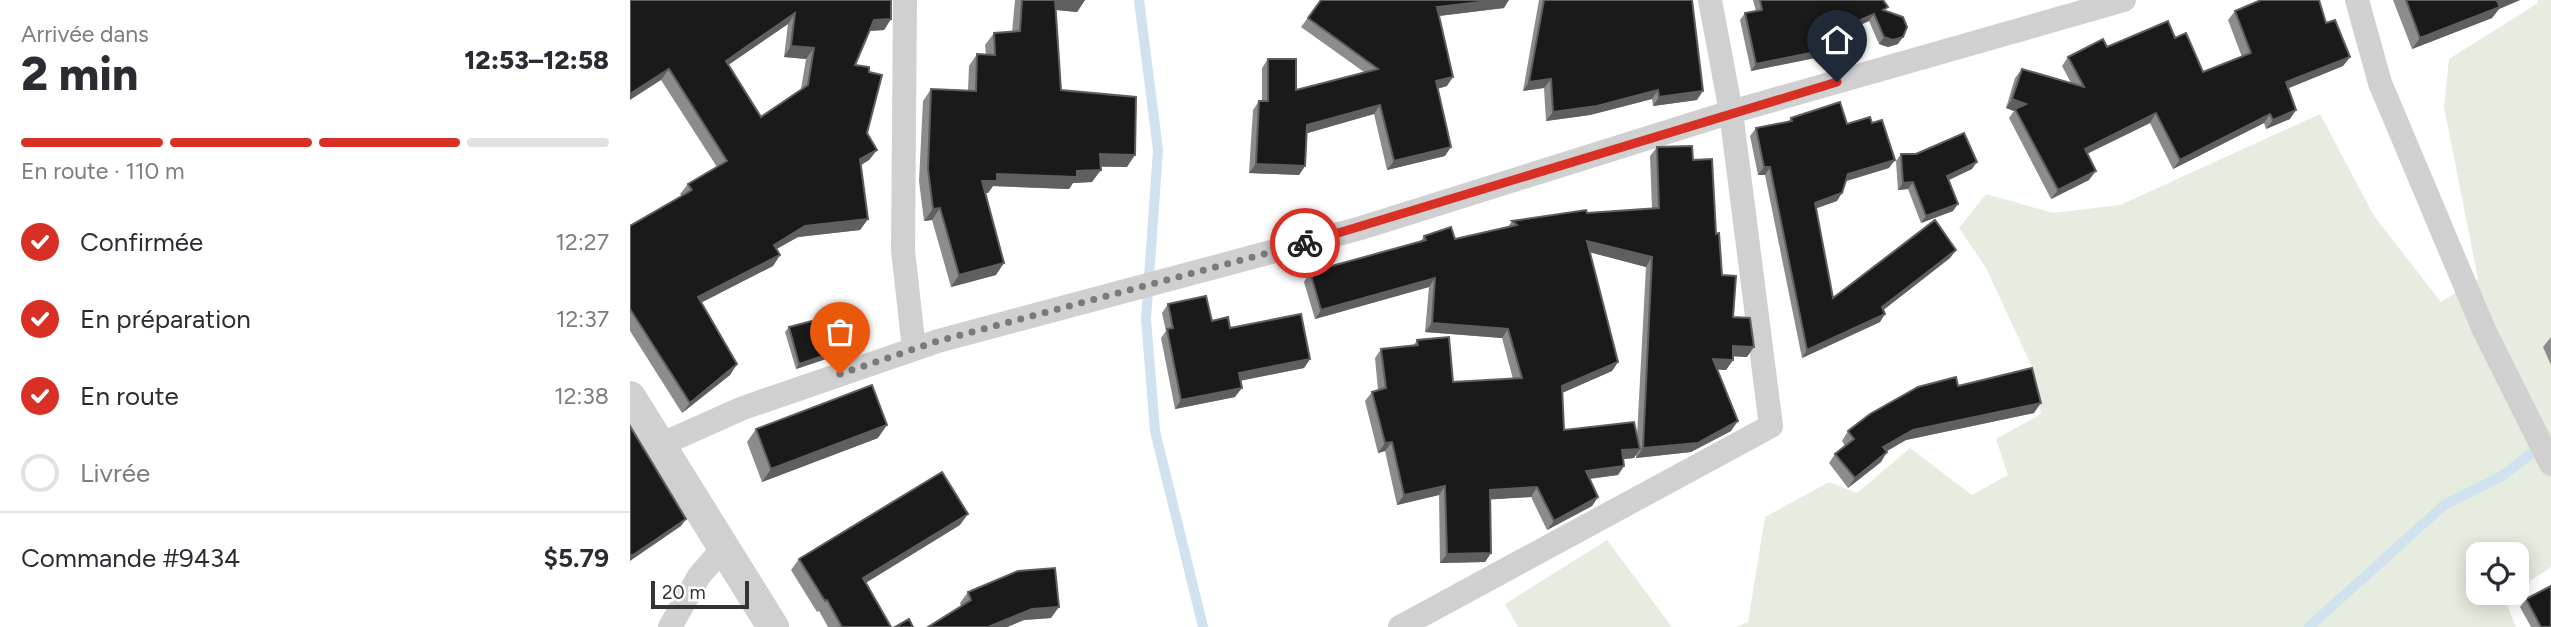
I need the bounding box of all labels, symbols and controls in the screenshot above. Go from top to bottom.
pin [1807,10,1867,82]
text: Arrivée dans [21,20,149,48]
icon: home [1818,21,1856,59]
text: 12:53–12:58 [464,44,609,76]
text: 2 min [21,46,138,102]
text: En route · 110 m [21,157,184,185]
courier [1270,208,1340,278]
icon: check [21,223,59,261]
icon: bike [1286,224,1324,262]
text: Confirmée [80,226,203,258]
text: 12:27 [556,228,609,256]
icon: check [21,300,59,338]
pin [810,302,870,374]
text: En préparation [80,303,251,335]
text: 12:37 [556,305,609,333]
icon: bag [821,313,859,351]
icon: check [21,377,59,415]
text: En route [80,380,179,412]
text: 12:38 [554,382,609,410]
text: Livrée [80,457,150,489]
text: Commande #9434 [21,542,240,574]
text: $5.79 [544,542,609,574]
map controls [2466,542,2529,605]
button: locate [2466,542,2529,605]
scale bar [651,578,749,610]
text: 20 m [662,581,706,604]

